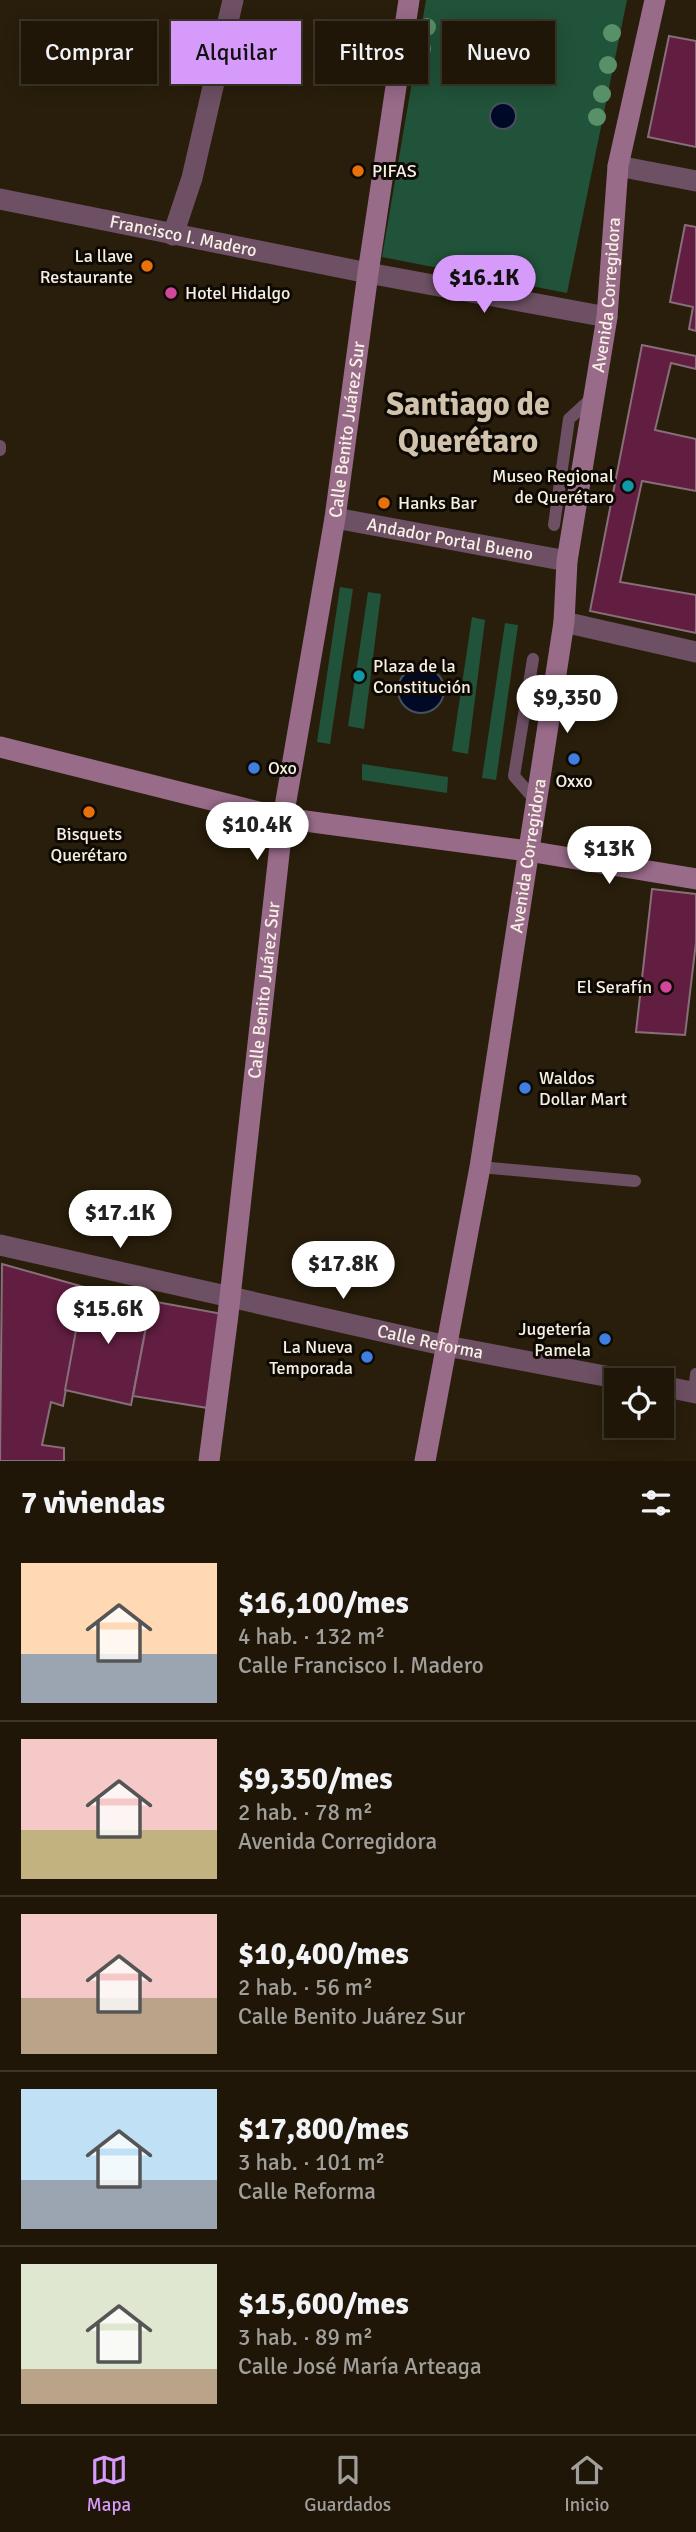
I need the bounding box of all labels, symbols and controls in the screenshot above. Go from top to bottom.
chip: Comprar [21,21,157,84]
chip: Alquilar [171,21,301,84]
chip: Filtros [315,21,428,84]
chip: Nuevo [442,21,555,84]
place label: PIFAS [372,160,417,182]
marker: PIFAS [350,163,366,179]
street label: Francisco I. Madero [108,210,259,261]
street label: Avenida Corregidora [587,216,625,374]
place label: La llave Restaurante [40,245,133,288]
pin: $16.1K [427,256,541,315]
marker: La llave Restaurante [139,258,155,274]
text: $16.1K [449,263,519,292]
place label: Hotel Hidalgo [185,282,290,304]
marker: Hotel Hidalgo [163,285,179,301]
street label: Calle Benito Juárez Sur [324,340,370,519]
district label: Santiago de Querétaro [386,385,550,461]
place label: Museo Regional de Querétaro [492,465,614,508]
marker: Museo Regional de Querétaro [620,478,636,494]
place label: Hanks Bar [398,492,477,514]
marker: Hanks Bar [376,495,392,511]
street label: Andador Portal Bueno [365,513,535,566]
place label: Plaza de la Constitución [373,655,471,698]
marker: Plaza de la Constitución [351,668,367,684]
pin: $9,350 [510,676,624,735]
text: $9,350 [533,683,601,712]
marker: Oxxo [566,751,582,767]
place label: Oxo [268,757,297,779]
marker: Oxo [246,760,262,776]
place label: Oxxo [555,770,593,792]
street label: Avenida Corregidora [505,777,551,935]
pin: $10.4K [200,802,314,862]
marker: Bisquets Querétaro [81,804,97,820]
text: $10.4K [222,810,292,839]
place label: Bisquets Querétaro [51,823,127,866]
pin: $13K [568,826,650,886]
text: $13K [583,834,635,863]
street label: Calle Benito Juárez Sur [243,900,285,1080]
place label: El Serafín [576,976,652,998]
marker: El Serafín [658,979,674,995]
place label: Waldos Dollar Mart [539,1067,627,1110]
marker: Waldos Dollar Mart [517,1080,533,1096]
pin: $17.1K [63,1190,177,1250]
text: $17.1K [85,1198,155,1227]
pin: $17.8K [286,1242,400,1301]
text: $17.8K [308,1249,378,1278]
pin: $15.6K [51,1286,165,1346]
text: $15.6K [73,1294,143,1323]
place label: Jugetería Pamela [518,1318,591,1361]
street label: Calle Reforma [375,1320,485,1364]
marker: Jugetería Pamela [597,1331,613,1347]
place label: La Nueva Temporada [269,1336,353,1379]
marker: La Nueva Temporada [359,1349,375,1365]
map controls [604,1368,674,1438]
button: locate [604,1368,674,1438]
icon: filters [637,1484,675,1522]
text: 7 viviendas [21,1485,165,1522]
text: $16,100/mes [238,1585,409,1622]
icon: home [77,1591,161,1675]
text: 4 hab. · 132 m² [238,1622,385,1651]
text: Calle Francisco I. Madero [238,1651,484,1680]
text: $9,350/mes [238,1761,393,1798]
icon: home [77,1767,161,1851]
text: 2 hab. · 78 m² [238,1798,373,1827]
text: Avenida Corregidora [238,1827,437,1856]
text: $10,400/mes [238,1936,409,1973]
icon: home [77,1942,161,2026]
text: 2 hab. · 56 m² [238,1973,373,2002]
text: Calle Benito Juárez Sur [238,2002,465,2031]
text: $17,800/mes [238,2111,409,2148]
icon: home [77,2117,161,2201]
text: 3 hab. · 101 m² [238,2148,385,2177]
text: Calle Reforma [238,2177,376,2206]
text: $15,600/mes [238,2286,409,2323]
icon: home [77,2292,161,2376]
text: 3 hab. · 89 m² [238,2323,373,2352]
text: Calle José María Arteaga [238,2352,482,2381]
tab: Mapa [87,2451,131,2517]
tab: Guardados [304,2451,391,2517]
tab: Inicio [564,2451,609,2517]

